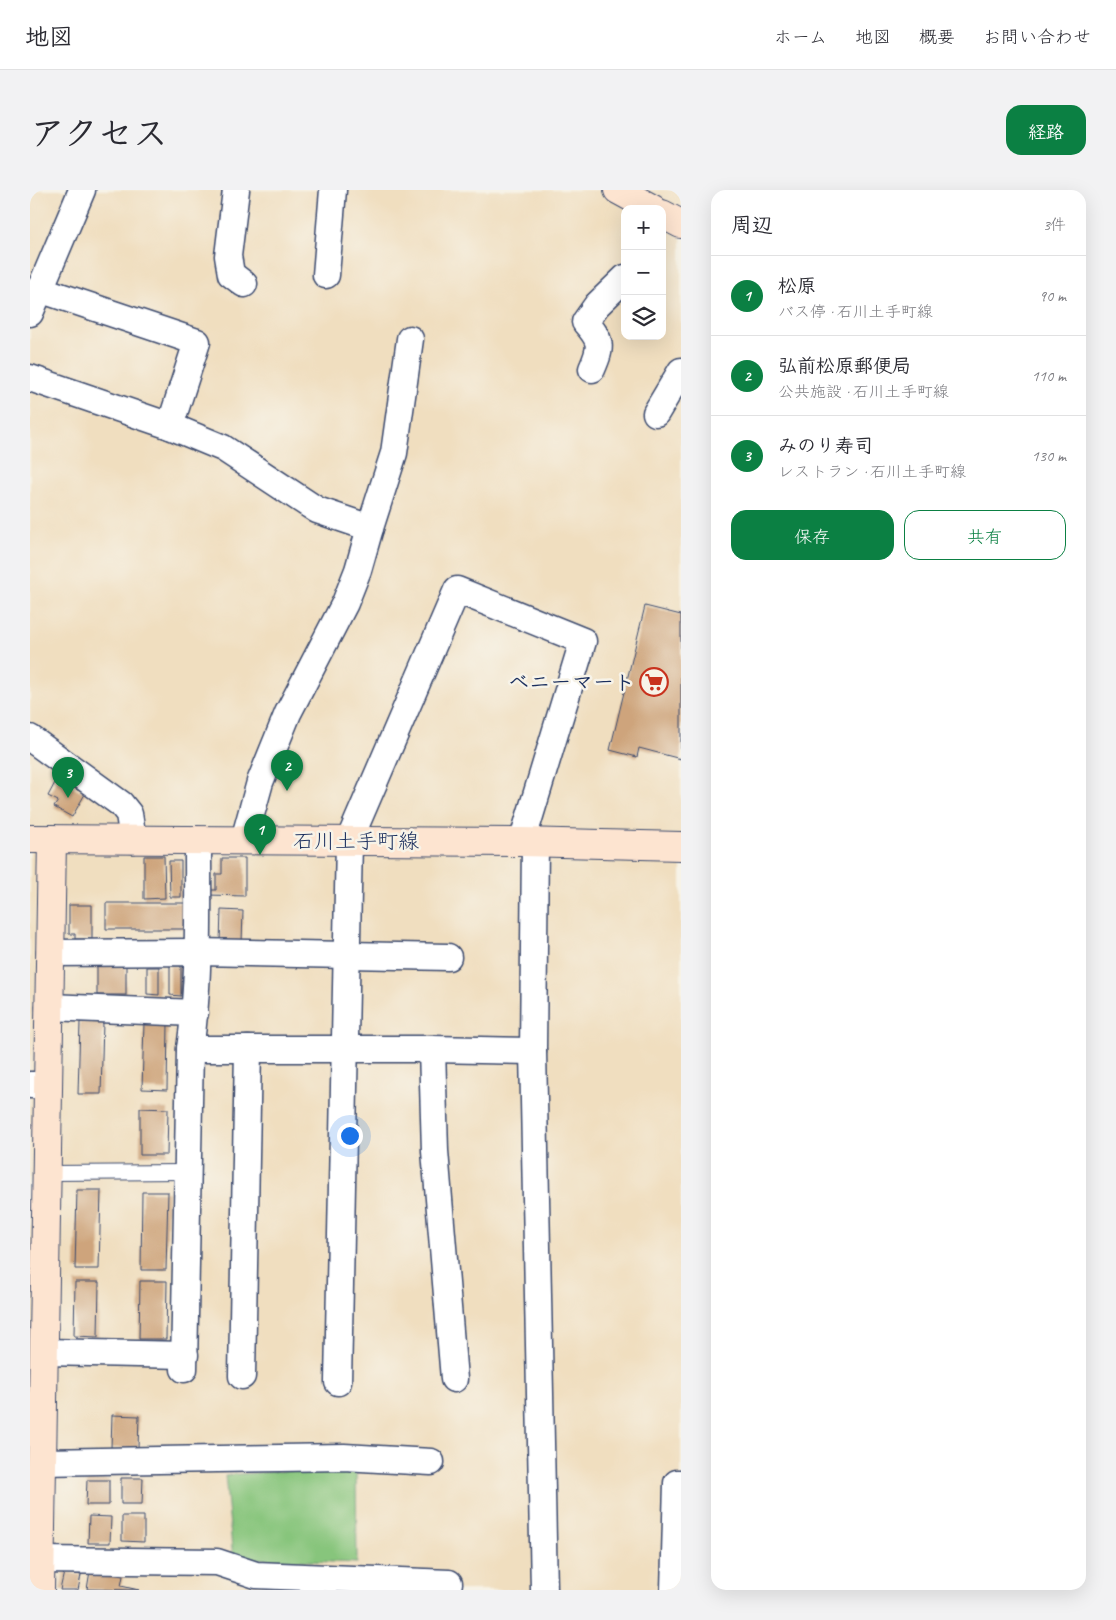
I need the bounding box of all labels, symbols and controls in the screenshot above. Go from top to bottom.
text: 地図 [25,22,73,52]
text: ホーム [774,26,827,48]
text: 地図 [855,26,891,48]
text: 概要 [919,26,955,48]
text: お問い合わせ [983,26,1091,48]
button: 経路 [1006,105,1086,155]
text: アクセス [30,111,168,156]
map controls [621,205,666,340]
button: + [621,205,666,250]
text: 周辺 [731,212,773,238]
text: 3件 [1043,215,1066,235]
button: − [621,250,666,295]
text: 松原 [778,274,816,298]
text: 1 [743,286,751,306]
text: 90 m [1039,286,1066,306]
button: layers [621,295,666,340]
text: バス停 · 石川土手町線 [778,302,933,322]
text: 弘前松原郵便局 [778,354,911,378]
text: 2 [743,366,751,386]
text: 110 m [1032,366,1066,386]
text: 公共施設 · 石川土手町線 [778,382,949,402]
text: みのり寿司 [778,434,873,458]
text: 3 [743,446,751,466]
text: 130 m [1032,446,1066,466]
text: レストラン · 石川土手町線 [778,462,966,482]
button: 保存 [731,510,894,560]
button: 共有 [904,510,1066,560]
supermarket icon: ベニーマート [639,667,669,697]
place label: ベニーマート [508,669,635,695]
pin: 2 [271,750,303,791]
pin: 3 [52,757,84,798]
pin: 1 [244,814,276,855]
street label: 石川土手町線 [293,828,419,854]
your location [337,1123,363,1149]

